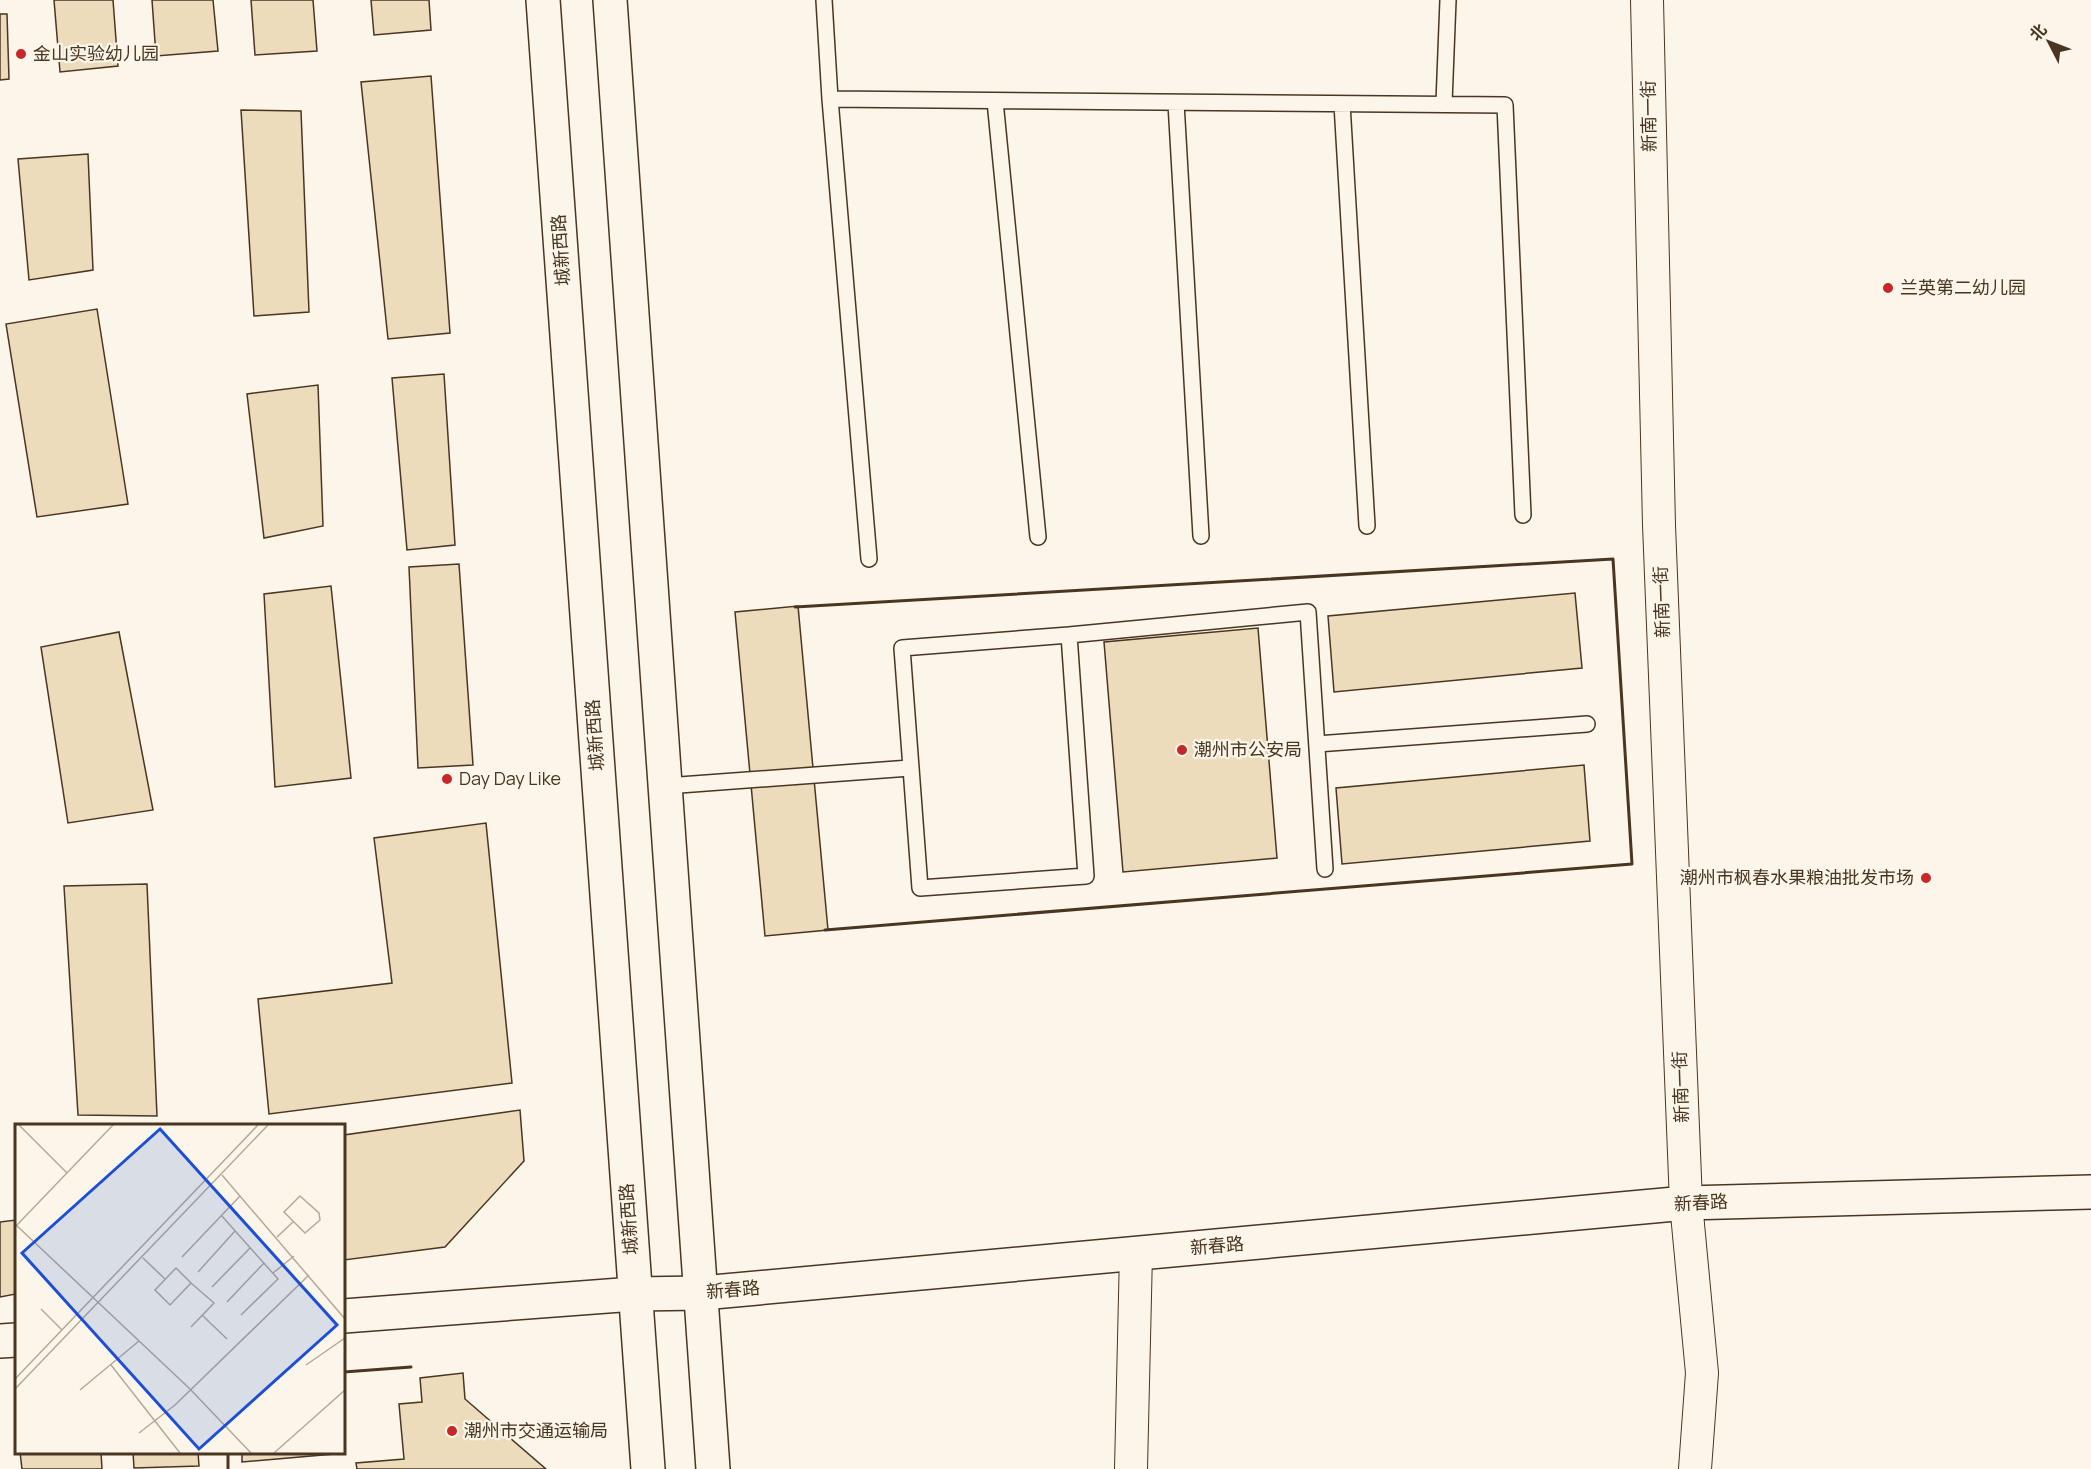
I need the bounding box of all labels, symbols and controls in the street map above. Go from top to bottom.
north arrow [2019,12,2079,72]
text: 北 [2024,19,2051,45]
place label: 金山实验幼儿园 [33,41,159,65]
marker: 金山实验幼儿园 [14,47,28,61]
street label: 新南一街 [1635,80,1661,152]
street label: 城新西路 [546,213,574,287]
place label: 兰英第二幼儿园 [1900,275,2026,299]
marker: 兰英第二幼儿园 [1881,281,1895,295]
street label: 新南一街 [1648,566,1674,638]
street label: 城新西路 [580,698,608,772]
place label: 潮州市公安局 [1194,737,1302,761]
marker: 潮州市公安局 [1175,743,1189,757]
place label: Day Day Like [459,766,561,790]
marker: Day Day Like [440,772,454,786]
place label: 潮州市枫春水果粮油批发市场 [1680,865,1914,889]
marker: 潮州市枫春水果粮油批发市场 [1919,871,1933,885]
street label: 新南一街 [1667,1051,1693,1123]
inset map [15,1124,345,1454]
street label: 城新西路 [614,1182,642,1256]
street label: 新春路 [1673,1189,1729,1215]
street label: 新春路 [1189,1231,1245,1259]
street label: 新春路 [705,1275,761,1303]
place label: 潮州市交通运输局 [464,1418,608,1442]
marker: 潮州市交通运输局 [445,1424,459,1438]

